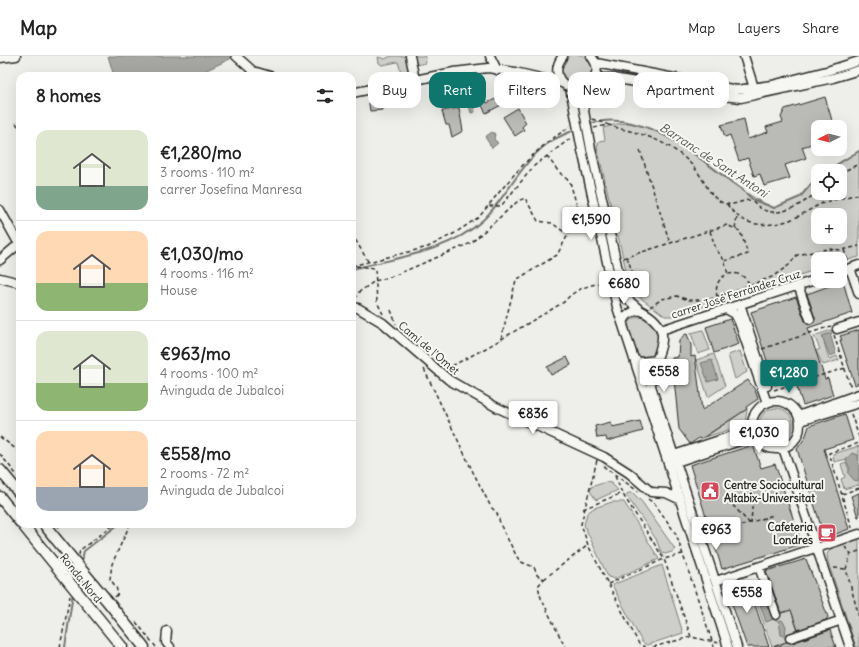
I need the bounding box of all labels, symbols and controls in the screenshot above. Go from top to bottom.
text: Map [20,16,57,40]
text: Map [688,19,715,37]
text: Layers [737,19,780,37]
text: Share [802,19,839,37]
chip: Buy [368,72,421,108]
chip: Rent [429,72,486,108]
chip: Filters [494,72,560,108]
chip: New [568,72,625,108]
chip: Apartment [633,72,729,108]
text: 8 homes [36,85,101,107]
icon: filters [314,85,336,107]
water label: Barranc de Sant Antoni [657,119,772,201]
north arrow [811,120,847,156]
map controls [811,120,847,288]
text: €1,280/mo [160,142,242,164]
icon: home [68,146,116,194]
text: 3 rooms · 110 m² [160,164,255,181]
button: locate [811,164,847,200]
text: carrer Josefina Manresa [160,181,302,198]
pin: €1,590 [558,207,624,241]
button: + [811,208,847,244]
text: €1,590 [571,211,611,228]
text: €1,030/mo [160,243,243,265]
icon: home [68,247,116,295]
button: − [811,252,847,288]
text: 4 rooms · 116 m² [160,265,254,282]
street label: carrer José Ferrández Cruz [669,266,803,322]
pin: €680 [600,271,648,305]
text: €680 [608,275,640,292]
text: House [160,282,197,299]
street label: Camí de l'Omet [396,318,463,378]
text: €963/mo [160,343,231,365]
icon: home [68,347,116,395]
pin: €558 [640,359,688,393]
pin: €1,280 [756,360,822,394]
text: €558 [649,363,679,380]
text: €1,280 [769,364,809,381]
text: 4 rooms · 100 m² [160,365,258,382]
text: Avinguda de Jubalcoi [160,382,284,399]
pin: €836 [509,401,557,435]
text: €836 [518,405,548,422]
pin: €1,030 [726,420,792,454]
text: €1,030 [739,424,779,441]
text: €558/mo [160,443,231,465]
icon: home [68,447,116,495]
text: 2 rooms · 72 m² [160,465,249,482]
place label: Centre Sociocultural Altabix-Universitat [724,478,824,505]
public building icon: Centre Sociocultural Altabix-Universitat [699,480,721,502]
text: Avinguda de Jubalcoi [160,482,284,499]
pin: €963 [692,517,740,551]
place label: Cafeteria Londres [768,520,814,547]
text: €963 [701,521,731,538]
cafe icon: Cafeteria Londres [816,522,838,544]
street label: Ronda Nord [57,551,105,606]
pin: €558 [723,580,771,614]
text: €558 [732,584,762,601]

